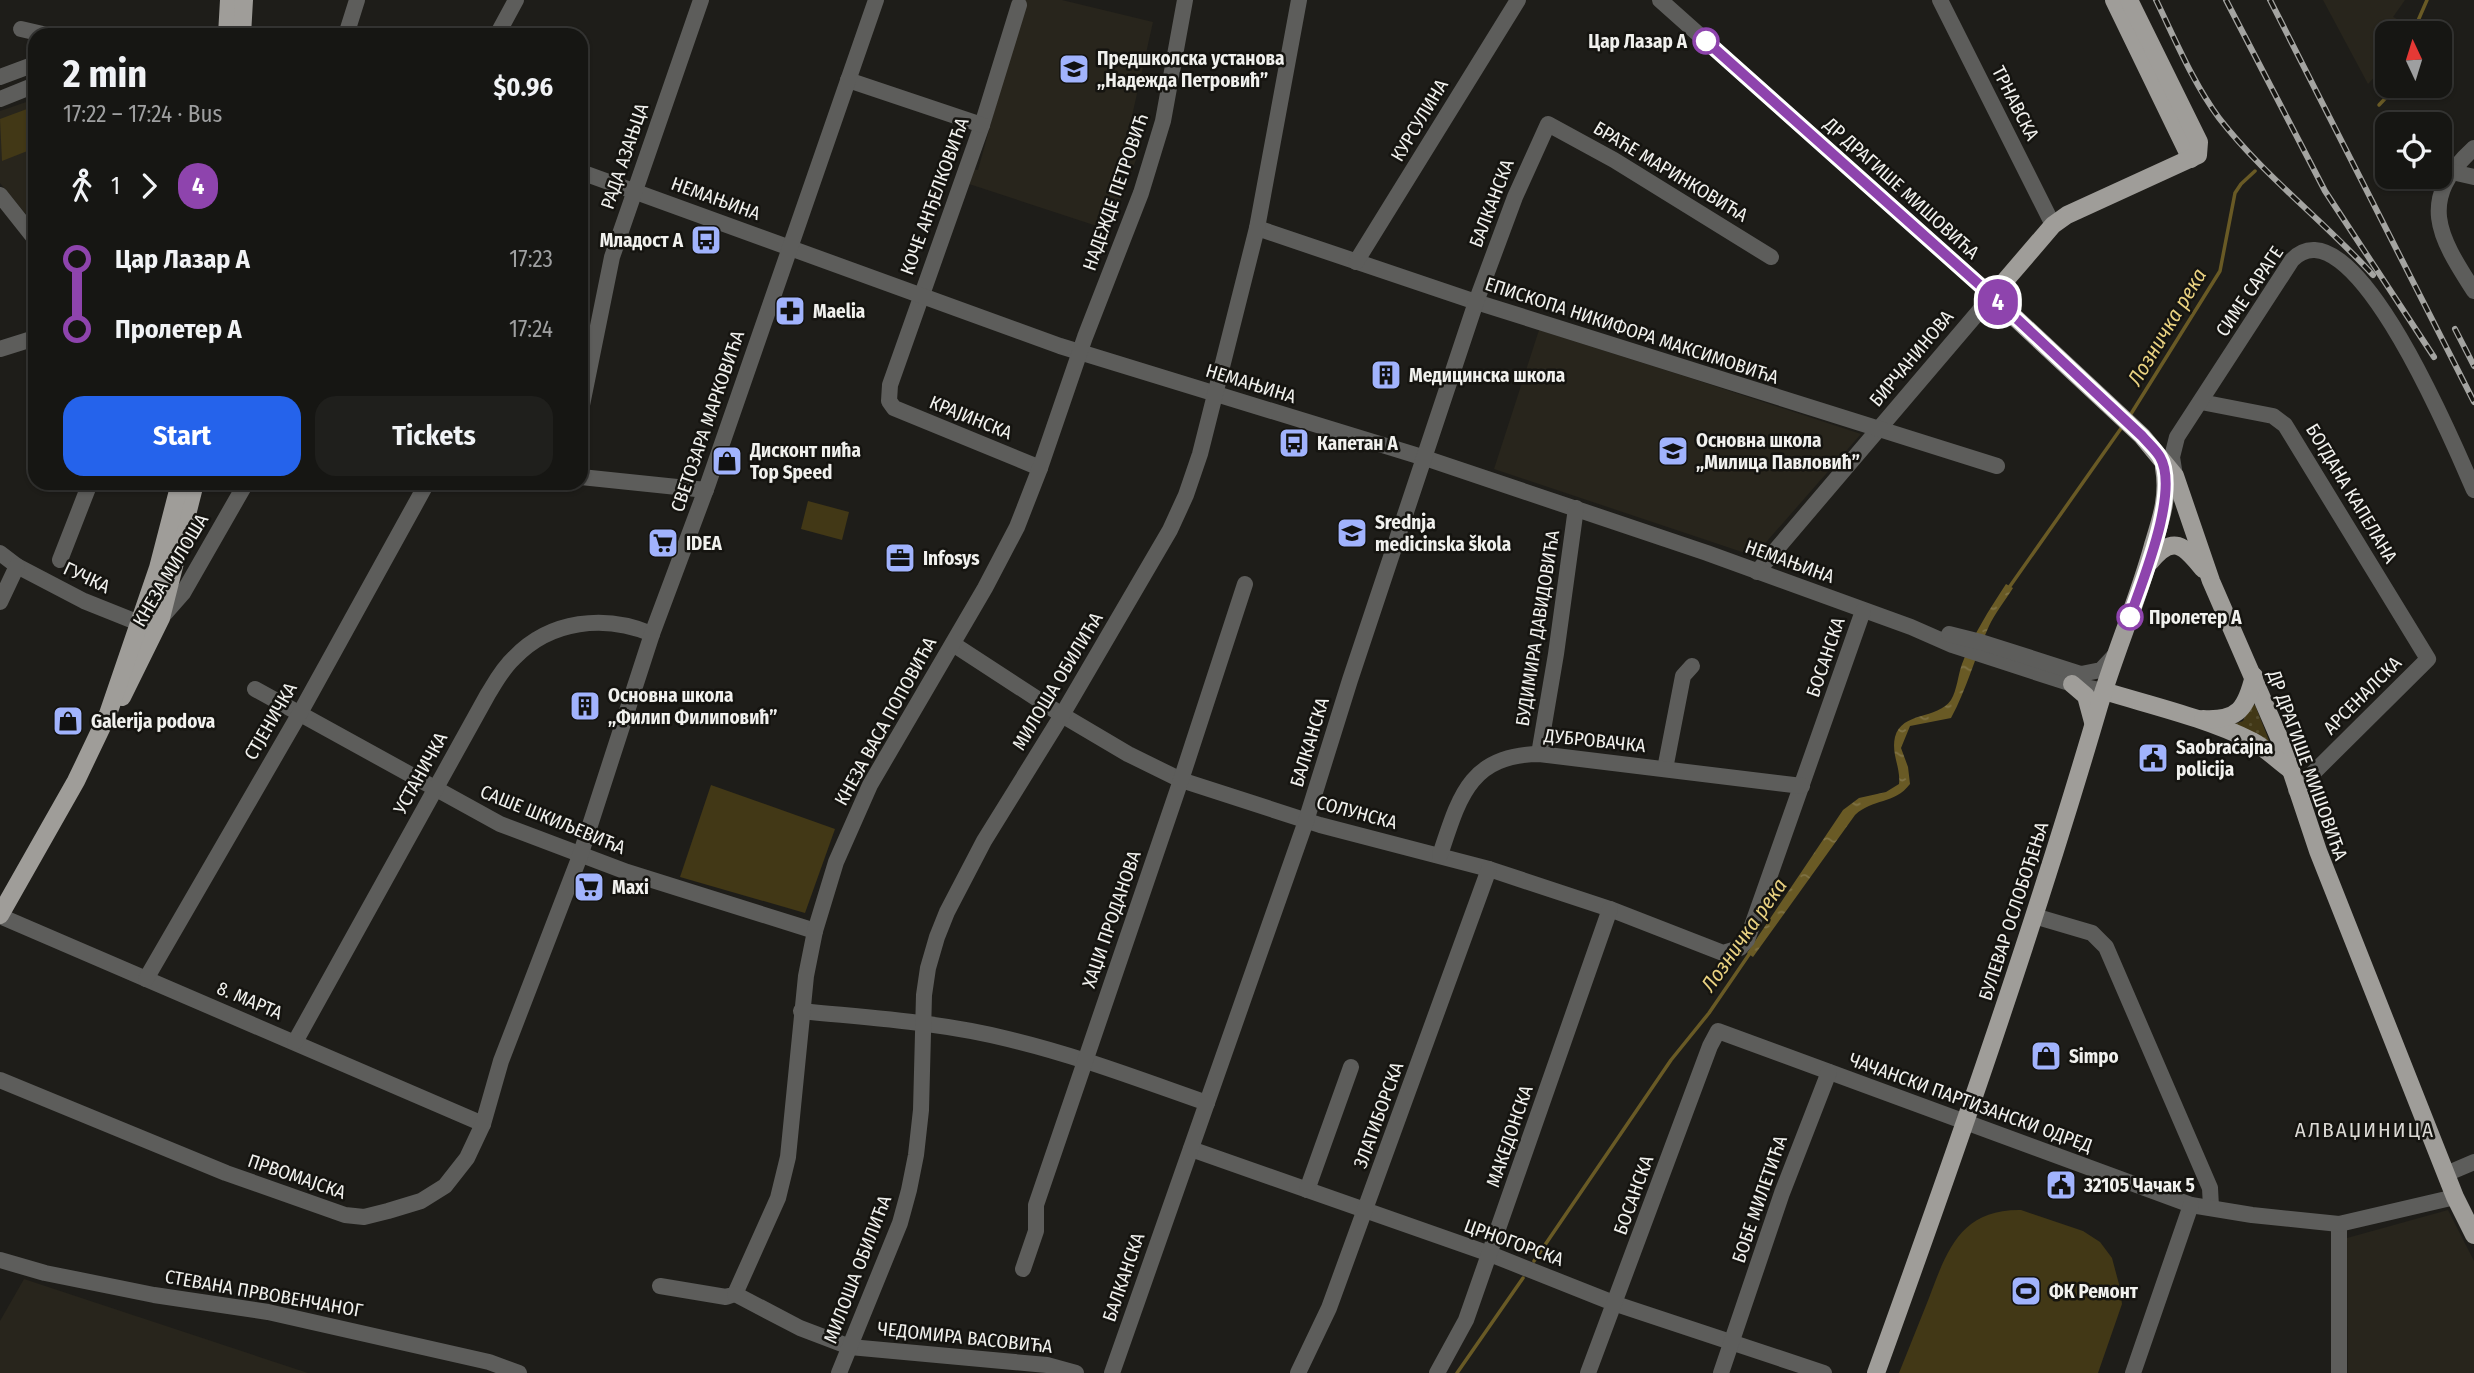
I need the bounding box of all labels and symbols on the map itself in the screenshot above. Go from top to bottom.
north arrow [2375,21,2452,98]
marker: Цар Лазар А [1693,28,1719,54]
place label: Цар Лазар А [1588,30,1688,53]
place label: Предшколска установа „Надежда Петровић” [1097,47,1284,92]
school or university icon: Предшколска установа „Надежда Петровић” [1057,52,1091,86]
street label: ТРНАВСКА [1987,62,2044,144]
street label: КУРСУЛИНА [1386,75,1453,166]
street label: РАДА АЗАЊЦА [596,100,653,212]
street label: НАДЕЖДЕ ПЕТРОВИЋ [1078,111,1153,274]
street label: ДР ДРАГИШЕ МИШОВИЋА [1819,112,1984,264]
street label: КОЧЕ АНЂЕЛКОВИЋА [895,114,974,278]
street label: БРАЋЕ МАРИНКОВИЋА [1589,116,1752,227]
street label: БАЛКАНСКА [1464,156,1519,250]
street label: НЕМАЊИНА [668,172,764,225]
bus stop icon: Младост А [689,223,723,257]
place label: Младост А [600,229,684,252]
street label: СИМЕ САРАГЕ [2211,242,2288,341]
water label: Лозничка река [2121,264,2212,391]
street label: ЕПИСКОПА НИКИФОРА МАКСИМОВИЋА [1482,272,1782,389]
line badge: 4 [1975,279,2021,325]
pharmacy icon: Maelia [773,294,807,328]
place label: Maelia [813,300,865,323]
street label: БИРЧАНИНОВА [1864,305,1958,411]
street label: СВЕТОЗАРА МАРКОВИЋА [666,327,749,515]
building icon: Медицинска школа [1369,358,1403,392]
street label: НЕМАЊИНА [1203,359,1299,408]
place label: Медицинска школа [1409,364,1565,387]
street label: КРАЈИНСКА [926,391,1015,444]
street label: БОГДАНА КАПЕЛАНА [2301,419,2402,567]
bus stop icon: Капетан А [1277,426,1311,460]
place label: Основна школа „Милица Павловић” [1696,429,1860,474]
place label: Капетан А [1317,432,1398,455]
school or university icon: Основна школа „Милица Павловић” [1656,434,1690,468]
place label: Дисконт пића Top Speed [749,439,861,484]
shop icon: Дисконт пића Top Speed [710,444,744,478]
street label: КНЕЗА МИЛОША [128,510,213,631]
place label: Srednja medicinska škola [1375,511,1511,556]
school or university icon: Srednja medicinska škola [1335,516,1369,550]
supermarket icon: IDEA [646,526,680,560]
street label: БУДИМИРА ДАВИДОВИЋА [1511,528,1564,728]
place label: IDEA [686,532,722,555]
street label: НЕМАЊИНА [1742,535,1838,588]
office icon: Infosys [883,541,917,575]
place label: Infosys [923,547,980,570]
street label: ГУЧКА [60,557,114,598]
marker: Пролетер А [2117,604,2143,630]
place label: Пролетер А [2149,606,2242,629]
street label: МИЛОША ОБИЛИЋА [1007,608,1108,754]
street label: БОСАНСКА [1801,614,1850,700]
street label: КНЕЗА ВАСА ПОПОВИЋА [830,633,941,809]
street label: АРСЕНАЛСКА [2319,652,2406,739]
street label: ДР ДРАГИШЕ МИШОВИЋА [2262,666,2353,863]
street label: СТЈЕНИЧКА [239,678,302,764]
place label: Основна школа „Филип Филиповић” [608,684,777,729]
building icon: Основна школа „Филип Филиповић” [568,689,602,723]
street label: БАЛКАНСКА [1285,695,1334,790]
shop icon: Galerija podova [51,704,85,738]
place label: Galerija podova [91,710,215,733]
street label: ДУБРОВАЧКА [1542,724,1647,757]
street label: УСТАНИЧКА [388,728,452,819]
place label: Saobraćajna policija [2176,736,2273,781]
public building icon: Saobraćajna policija [2136,741,2170,775]
street label: САШЕ ШКИЉЕВИЋА [477,780,629,859]
street label: СОЛУНСКА [1314,791,1400,834]
street label: БУЛЕВАР ОСЛОБОЂЕЊА [1974,819,2053,1003]
street label: ХАЏИ ПРОДАНОВА [1077,847,1146,991]
supermarket icon: Maxi [572,870,606,904]
water label: Лозничка река [1695,873,1793,997]
place label: Maxi [612,876,649,899]
street label: 8. МАРТА [214,976,286,1024]
shop icon: Simpo [2029,1039,2063,1073]
place label: Simpo [2069,1045,2119,1068]
street label: ЧАЧАНСКИ ПАРТИЗАНСКИ ОДРЕД [1846,1048,2096,1157]
street label: ЗЛАТИБОРСКА [1349,1059,1408,1171]
street label: МАКЕДОНСКА [1481,1082,1538,1190]
district label: АЛВАЏИНИЦА [2295,1117,2435,1143]
street label: БОБЕ МИЛЕТИЋА [1727,1133,1792,1266]
street label: ПРВОМАЈСКА [245,1149,349,1204]
street label: БОСАНСКА [1608,1152,1658,1238]
public building icon: 32105 Чачак 5 [2044,1168,2078,1202]
place label: 32105 Чачак 5 [2083,1174,2195,1197]
street label: МИЛОША ОБИЛИЋА [819,1192,896,1346]
street label: ЦРНОГОРСКА [1461,1214,1567,1271]
street label: БАЛКАНСКА [1098,1230,1149,1325]
street label: СТЕВАНА ПРВОВЕНЧАНОГ [163,1265,365,1322]
sports icon: ФК Ремонт [2009,1274,2043,1308]
place label: ФК Ремонт [2049,1280,2139,1303]
street label: ЧЕДОМИРА ВАСОВИЋА [876,1317,1053,1358]

